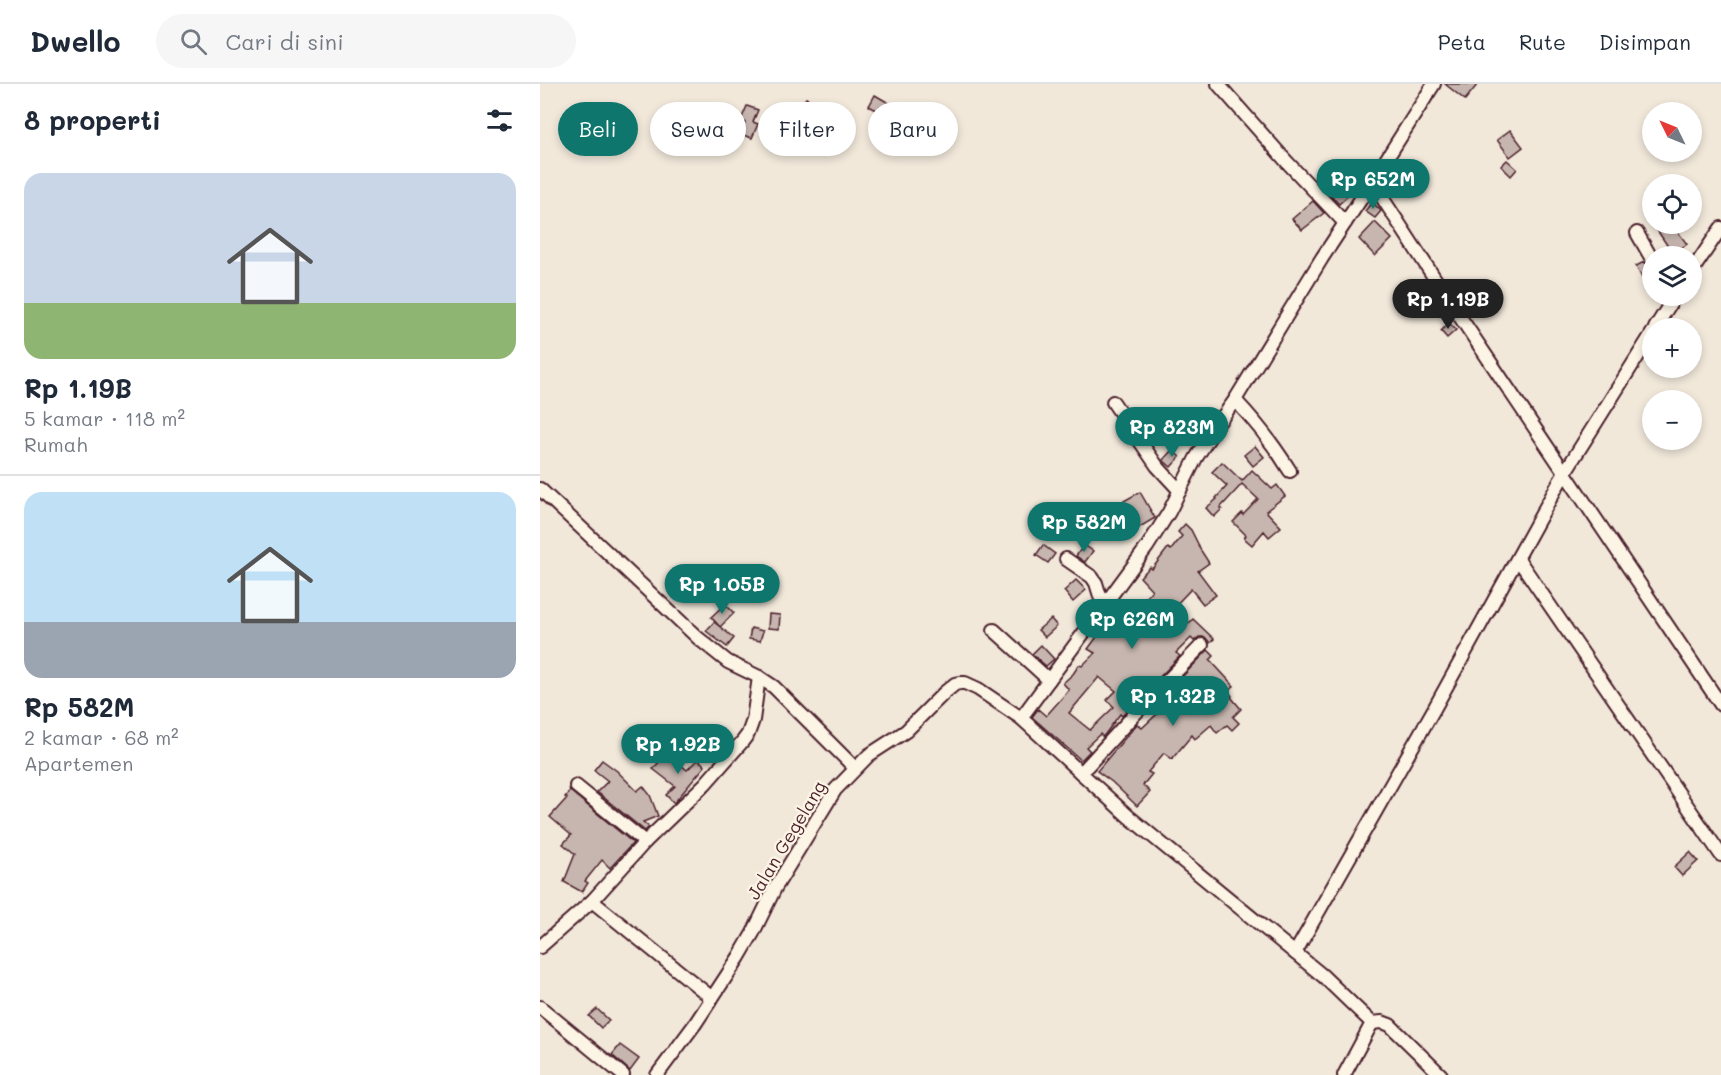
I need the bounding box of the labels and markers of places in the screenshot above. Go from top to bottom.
pin: Rp 652M [1318,159,1428,210]
pin: Rp 1.19B [1386,279,1510,330]
pin: Rp 823M [1117,407,1227,458]
pin: Rp 582M [1029,502,1139,553]
pin: Rp 1.05B [660,564,784,615]
pin: Rp 626M [1077,599,1187,650]
pin: Rp 1.32B [1111,676,1235,727]
pin: Rp 1.92B [616,724,740,775]

